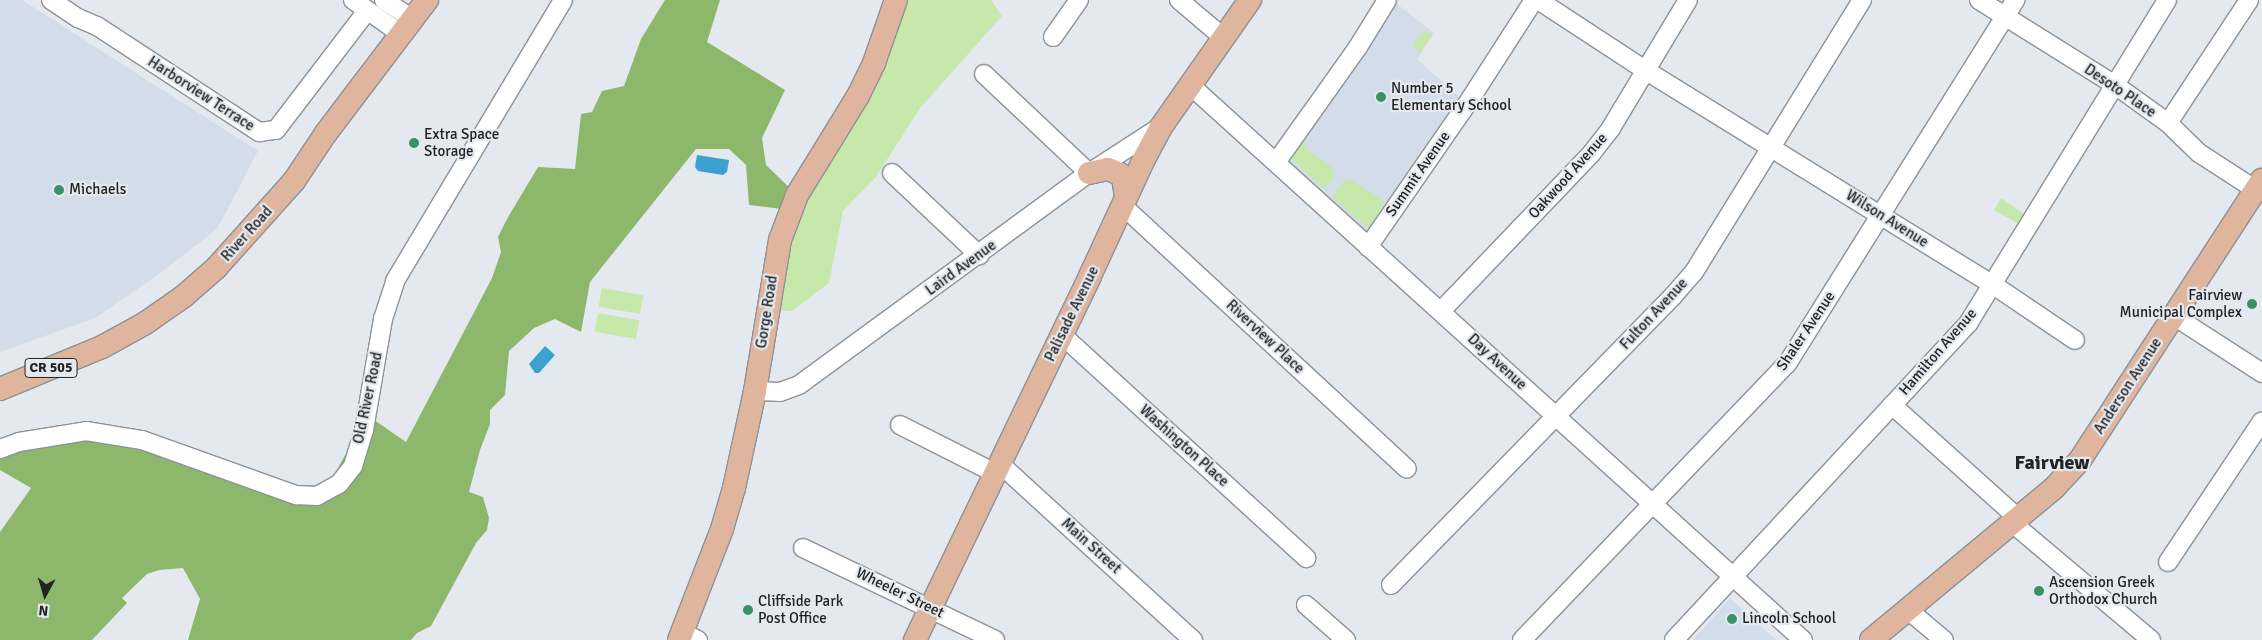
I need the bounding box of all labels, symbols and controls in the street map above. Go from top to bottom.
street label: Harborview Terrace [144,53,258,135]
street label: Desoto Place [2081,60,2159,122]
place label: Number 5 Elementary School [1391,79,1512,114]
marker: Number 5 Elementary School [1375,91,1387,103]
place label: Extra Space Storage [424,125,499,160]
street label: Summit Avenue [1382,128,1454,220]
street label: Oakwood Avenue [1525,129,1611,223]
marker: Extra Space Storage [408,137,420,149]
place label: Michaels [69,181,126,199]
marker: Michaels [53,184,65,196]
street label: Wilson Avenue [1842,186,1932,252]
street label: River Road [218,203,276,265]
street label: Laird Avenue [922,236,1000,300]
street label: Palisade Avenue [1041,263,1103,365]
street label: Gorge Road [752,274,782,350]
street label: Fulton Avenue [1616,275,1692,353]
place label: Fairview Municipal Complex [2120,286,2242,321]
street label: Shaler Avenue [1773,288,1839,374]
street label: Riverview Place [1222,296,1308,378]
marker: Fairview Municipal Complex [2246,298,2258,310]
street label: Hamilton Avenue [1895,305,1981,399]
street label: Day Avenue [1464,330,1530,394]
street label: Anderson Avenue [2090,335,2166,437]
street label: Old River Road [349,350,387,446]
road number: CR 505 [23,356,78,379]
street label: Washington Place [1136,401,1232,491]
district label: Fairview [2015,450,2089,474]
street label: Main Street [1057,514,1125,578]
street label: Wheeler Street [853,564,947,622]
north arrow [20,570,70,620]
place label: Ascension Greek Orthodox Church [2049,573,2158,608]
marker: Ascension Greek Orthodox Church [2033,585,2045,597]
place label: Cliffside Park Post Office [758,592,843,627]
text: N [38,601,49,619]
marker: Cliffside Park Post Office [742,604,754,616]
place label: Lincoln School [1742,610,1836,628]
marker: Lincoln School [1726,613,1738,625]

